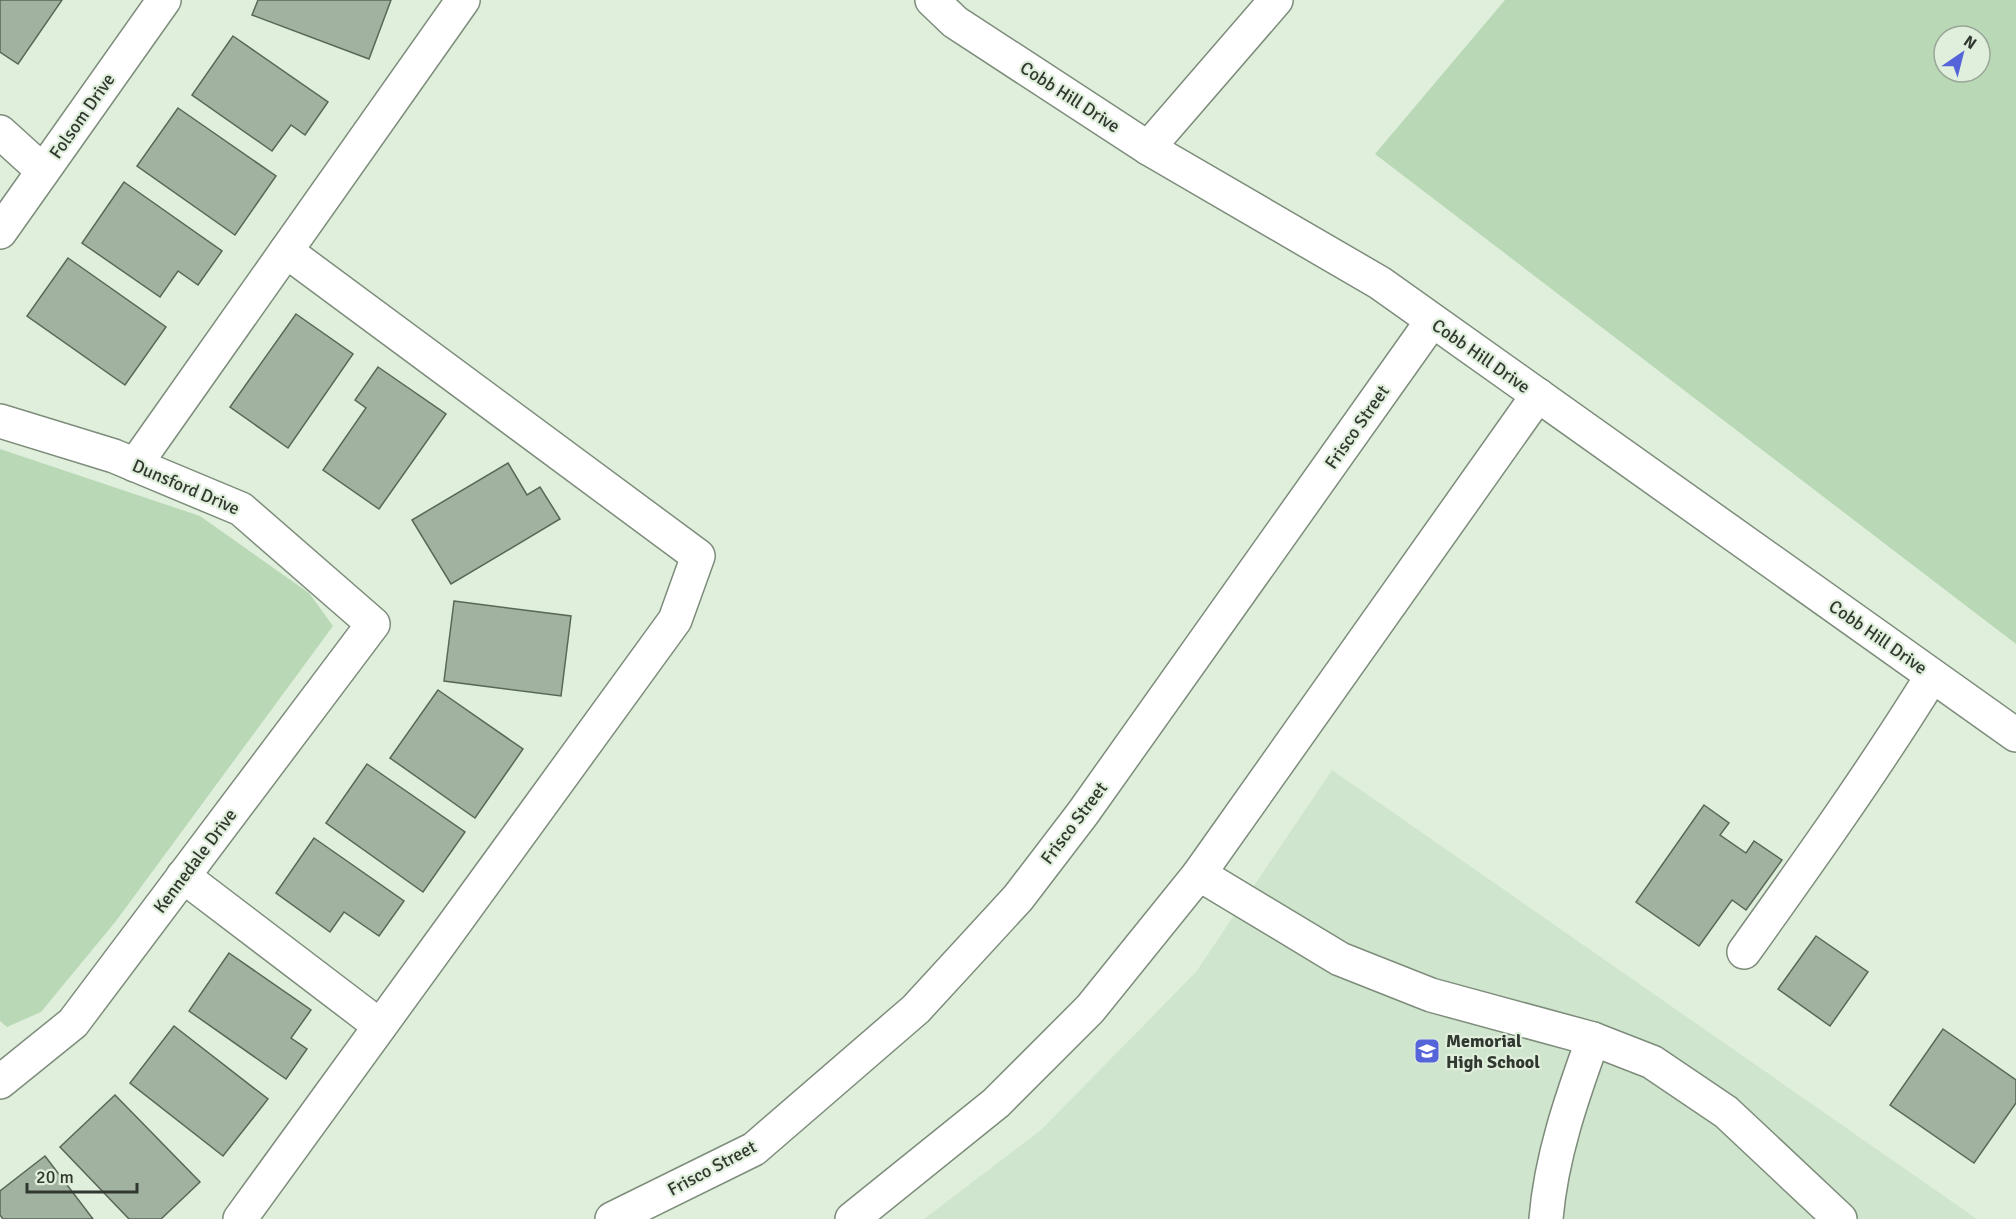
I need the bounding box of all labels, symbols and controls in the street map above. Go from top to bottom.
north arrow [1932,24,1992,84]
text: N [1960,31,1980,54]
street label: Cobb Hill Drive [1016,57,1124,137]
street label: Folsom Drive [45,69,119,163]
street label: Cobb Hill Drive [1428,314,1534,398]
street label: Frisco Street [1320,381,1394,473]
street label: Dunsford Drive [129,454,243,520]
street label: Cobb Hill Drive [1825,595,1931,679]
street label: Frisco Street [1036,778,1112,868]
street label: Kennedale Drive [149,804,241,918]
place label: Memorial High School [1446,1030,1540,1073]
school or university icon: Memorial High School [1412,1036,1442,1066]
street label: Frisco Street [664,1135,760,1201]
scale bar [27,1156,136,1194]
text: 20 m [36,1166,74,1188]

